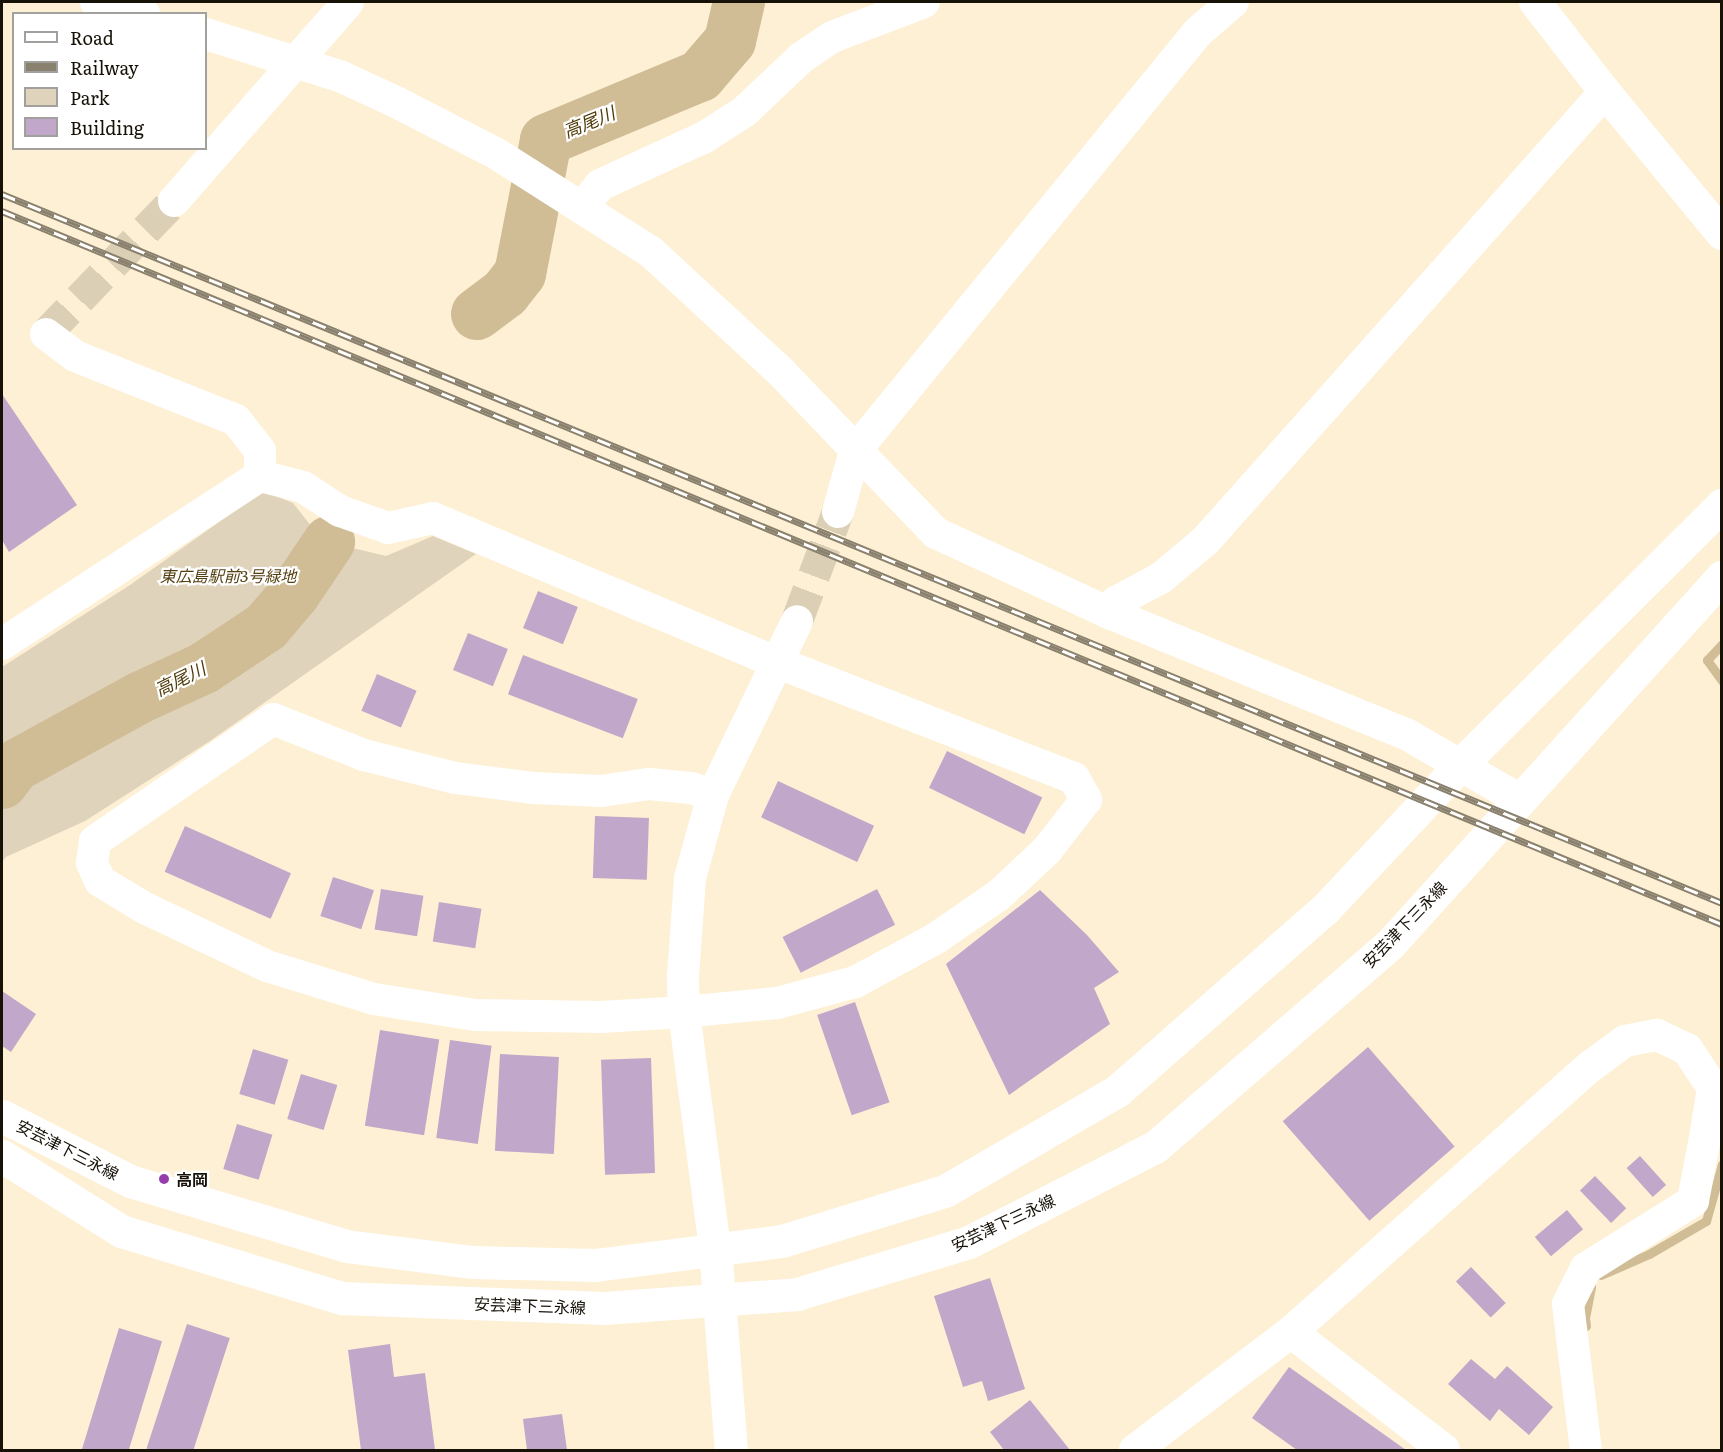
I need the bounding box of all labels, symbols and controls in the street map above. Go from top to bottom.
legend [12,12,207,150]
text: Road [70,24,114,51]
text: Railway [70,54,139,81]
text: Park [70,84,109,111]
water label: 高尾川 [560,102,618,142]
text: Building [70,114,144,141]
park label: 東広島駅前3号緑地 [160,565,296,585]
water label: 高尾川 [151,657,209,701]
street label: 安芸津下三永線 [1358,877,1450,971]
street label: 安芸津下三永線 [14,1115,122,1183]
place label: 高岡 [176,1169,208,1189]
marker: 高岡 [157,1172,171,1186]
street label: 安芸津下三永線 [948,1190,1058,1254]
street label: 安芸津下三永線 [474,1293,586,1317]

